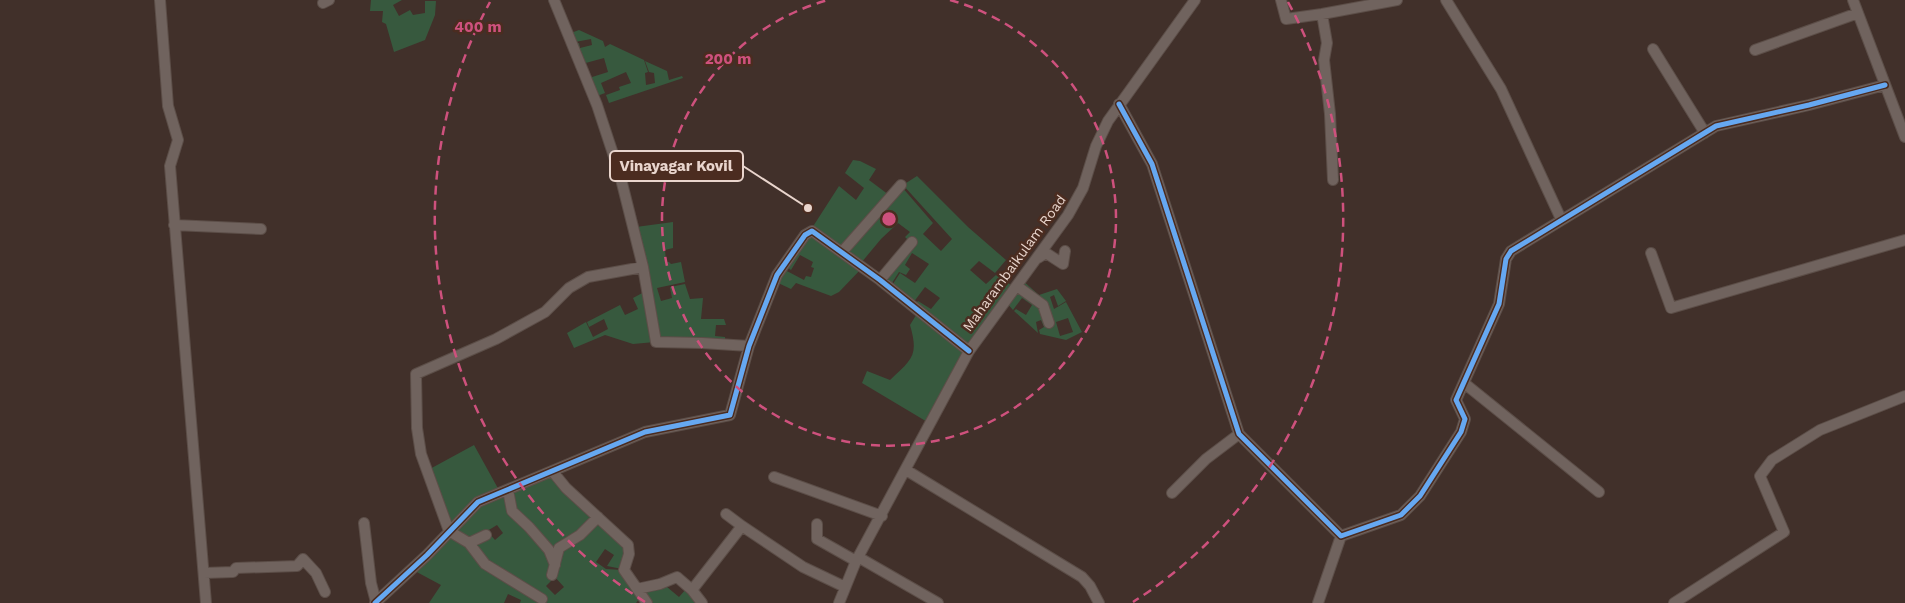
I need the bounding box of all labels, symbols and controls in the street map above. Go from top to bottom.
text: 400 m [454,18,502,36]
text: 200 m [705,50,751,68]
callout: Vinayagar Kovil [610,151,743,181]
text: Vinayagar Kovil [619,157,733,175]
street label: Maharambaikulam Road [959,192,1069,334]
centre of rings [880,210,898,228]

